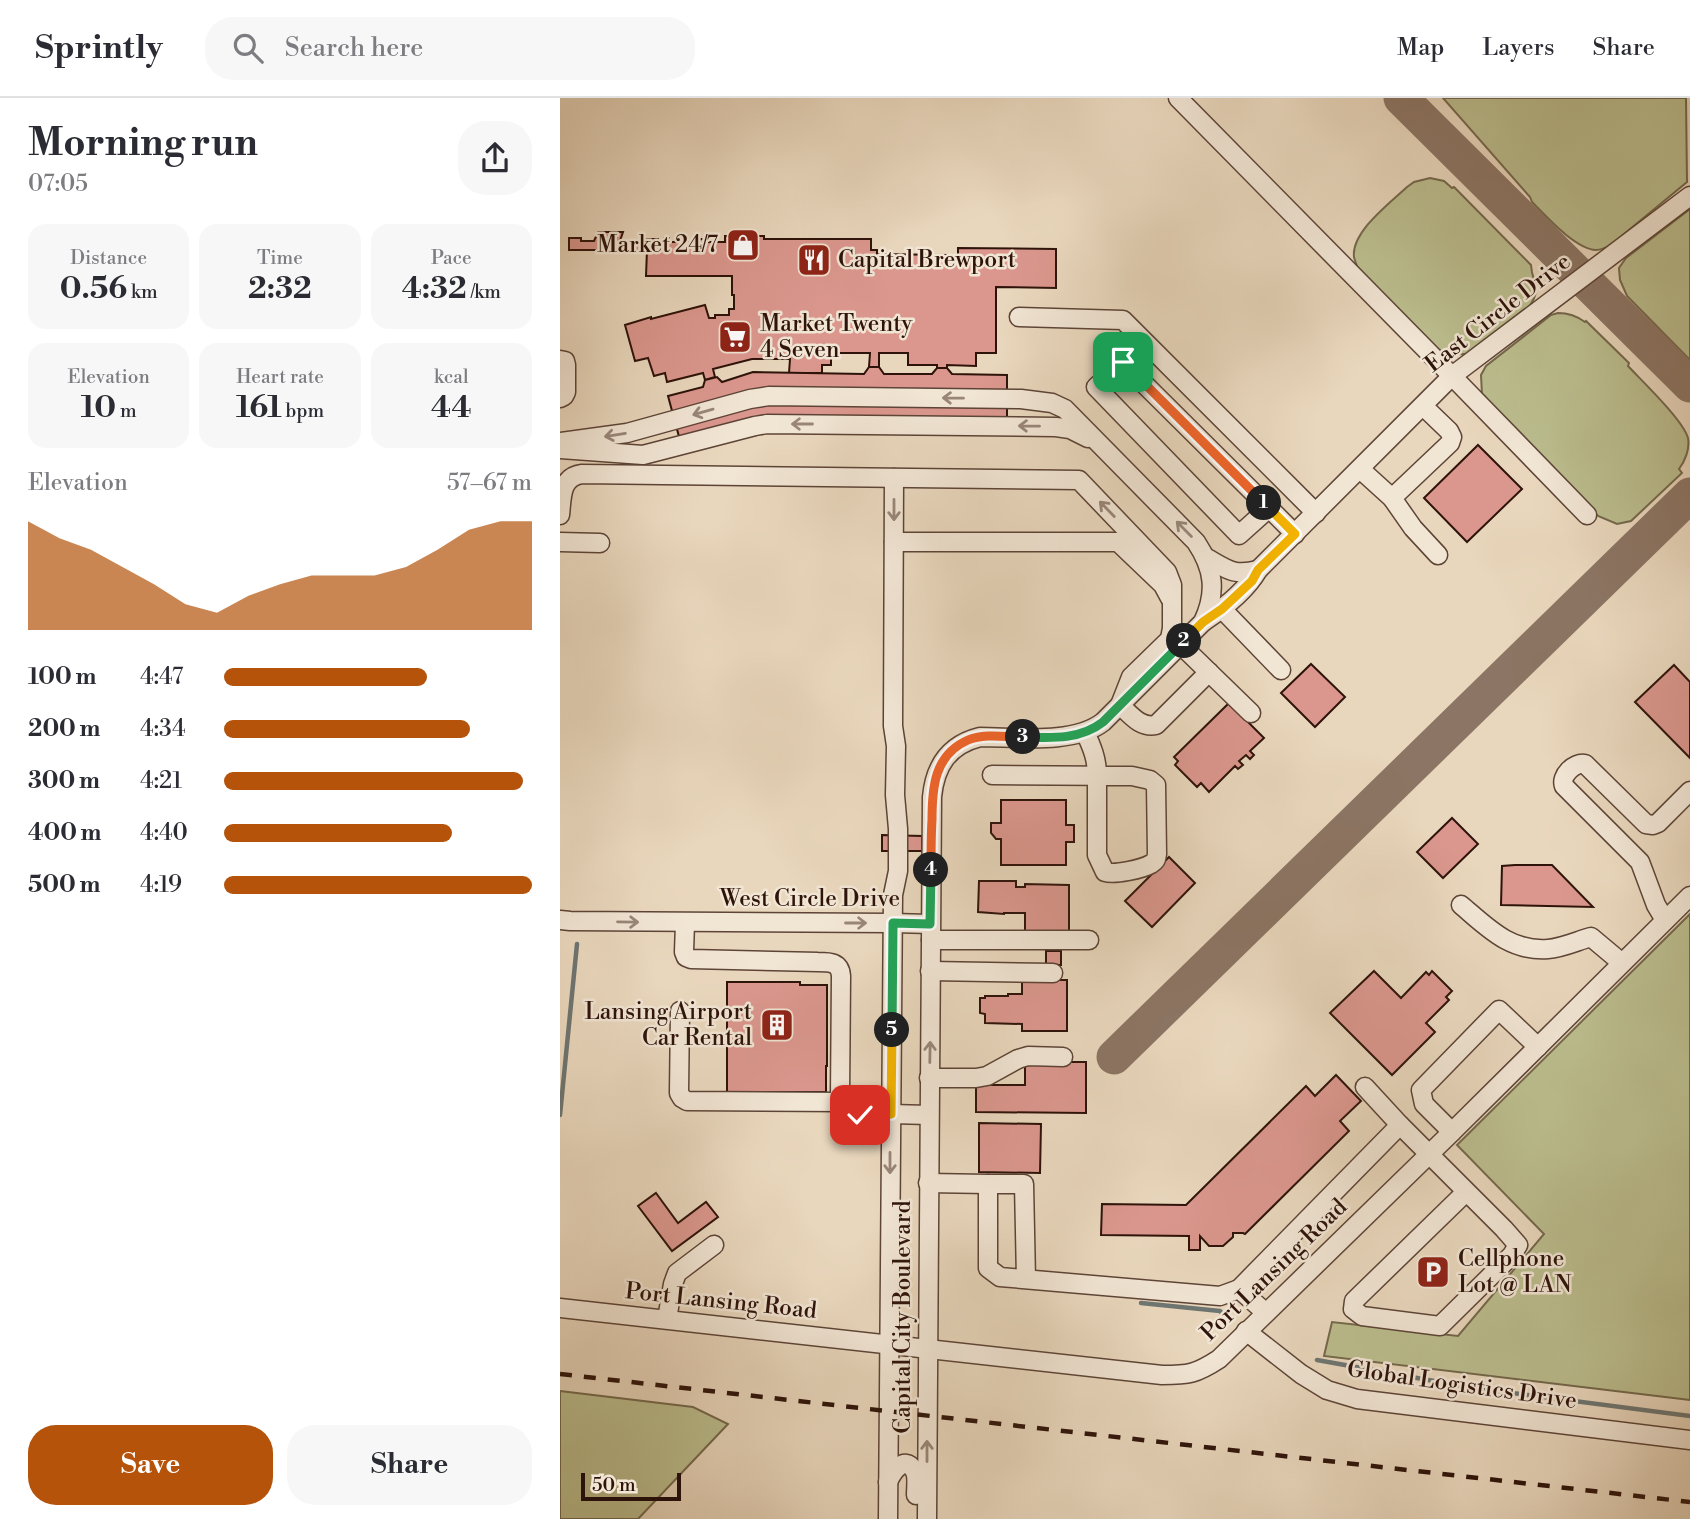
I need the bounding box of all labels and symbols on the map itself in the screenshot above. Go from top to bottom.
shop icon: Market 24/7 [724,226,762,264]
place label: Market 24/7 [597,231,718,259]
restaurant icon: Capital Brewport [795,241,833,279]
place label: Capital Brewport [838,246,1016,274]
street label: East Circle Drive [1420,248,1576,378]
place label: Market Twenty 4 Seven [760,310,913,364]
supermarket icon: Market Twenty 4 Seven [716,318,754,356]
pin [1093,332,1153,392]
one-way arrow [941,392,964,405]
one-way arrow [692,406,715,419]
one-way arrow [790,417,813,431]
one-way arrow [1018,419,1041,433]
one-way arrow [604,429,627,442]
pin: 1 [1246,486,1282,520]
one-way arrow [887,498,901,521]
one-way arrow [1098,501,1115,518]
one-way arrow [1175,521,1192,538]
pin: 2 [1166,624,1202,658]
pin: 3 [1006,720,1040,754]
pin: 4 [914,852,948,888]
street label: West Circle Drive [719,885,900,913]
one-way arrow [616,915,639,929]
one-way arrow [844,916,867,930]
place label: Lansing Airport Car Rental [585,998,752,1052]
building icon: Lansing Airport Car Rental [758,1006,796,1044]
pin: 5 [874,1012,910,1048]
one-way arrow [923,1041,937,1064]
pin [830,1085,890,1145]
one-way arrow [883,1151,897,1174]
street label: Port Lansing Road [1195,1193,1353,1347]
street label: Capital City Boulevard [889,1200,917,1434]
place label: Cellphone Lot @ LAN [1458,1245,1572,1299]
parking icon: Cellphone Lot @ LAN [1414,1253,1452,1291]
street label: Port Lansing Road [624,1277,818,1325]
street label: Global Logistics Drive [1345,1355,1579,1415]
one-way arrow [920,1440,934,1463]
scale bar [581,1470,681,1502]

